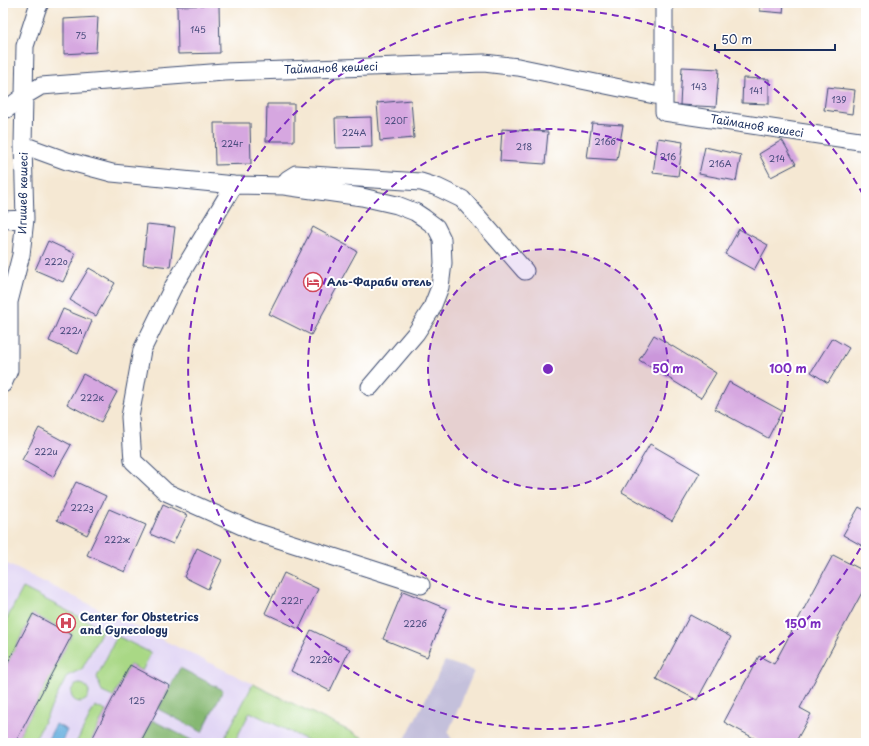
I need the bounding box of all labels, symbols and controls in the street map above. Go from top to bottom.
house number: 145 [190,22,206,36]
scale bar [715,26,835,52]
house number: 75 [76,28,86,42]
text: 50 m [721,30,752,48]
street label: Тайманов көшесі [284,57,378,78]
house number: 143 [691,79,707,93]
house number: 141 [749,83,763,97]
house number: 139 [831,92,847,106]
street label: Тайманов көшесі [709,110,805,141]
house number: 220Г [384,113,408,127]
house number: 224А [342,125,366,139]
house number: 216б [594,134,617,148]
house number: 224г [221,136,244,150]
house number: 218 [516,139,532,153]
house number: 216 [660,149,676,163]
house number: 214 [769,151,785,165]
street label: Игишев көшесі [13,152,32,234]
house number: 216А [708,156,732,170]
house number: 222о [44,254,68,268]
hotel icon: Аль-Фараби отель [302,271,324,293]
place label: Аль-Фараби отель [327,273,432,290]
house number: 222л [59,323,83,337]
text: 50 m [652,359,684,377]
text: 100 m [769,359,807,377]
centre of rings [541,362,555,376]
house number: 222к [80,390,105,404]
house number: 222и [34,444,58,458]
house number: 222з [71,500,94,514]
house number: 222ж [104,532,131,546]
house number: 222г [281,593,304,607]
place label: Center for Obstetrics and Gynecology [80,608,199,638]
hospital icon: Center for Obstetrics and Gynecology [55,612,77,634]
text: 150 m [785,614,821,632]
house number: 222б [403,616,428,630]
house number: 222в [309,652,333,666]
house number: 125 [129,693,145,707]

